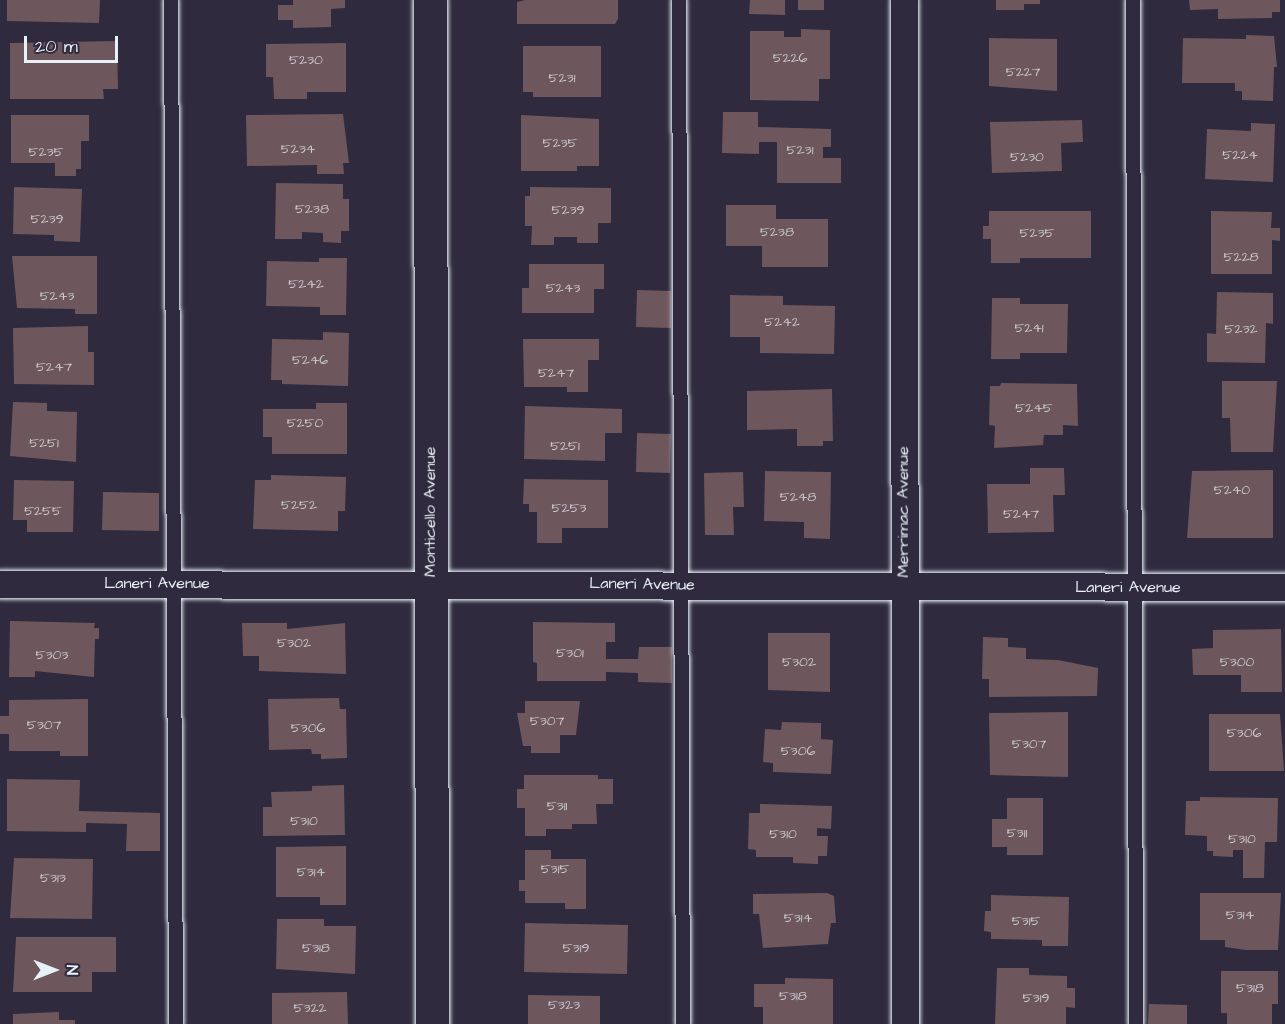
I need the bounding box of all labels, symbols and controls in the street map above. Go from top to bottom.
scale bar [27,24,122,62]
text: 20 m [35,34,78,59]
house number: 5226 [773,50,807,66]
house number: 5230 [289,52,323,68]
house number: 5227 [1006,64,1040,80]
house number: 5231 [549,70,575,86]
house number: 5235 [543,135,577,151]
house number: 5234 [281,141,315,157]
house number: 5231 [787,142,813,158]
house number: 5235 [29,144,63,160]
house number: 5224 [1222,147,1258,163]
house number: 5230 [1010,149,1044,165]
house number: 5238 [295,201,329,217]
house number: 5239 [551,202,585,218]
house number: 5239 [30,211,64,227]
house number: 5238 [760,224,794,240]
house number: 5235 [1020,225,1054,241]
house number: 5228 [1223,249,1259,265]
house number: 5242 [288,276,324,292]
house number: 5243 [546,280,580,296]
house number: 5243 [40,288,74,304]
house number: 5242 [764,314,800,330]
house number: 5241 [1014,320,1044,336]
house number: 5232 [1224,321,1258,337]
house number: 5246 [292,352,328,368]
house number: 5247 [36,359,72,375]
house number: 5247 [538,365,574,381]
house number: 5245 [1015,400,1053,416]
house number: 5250 [287,415,323,431]
house number: 5251 [29,435,59,451]
house number: 5251 [550,438,580,454]
street label: Merrimac Avenue [893,446,913,578]
street label: Monticello Avenue [420,447,440,577]
house number: 5240 [1214,482,1250,498]
house number: 5248 [780,489,816,505]
house number: 5252 [281,497,317,513]
house number: 5253 [552,500,586,516]
house number: 5255 [24,503,62,519]
house number: 5247 [1003,506,1039,522]
street label: Laneri Avenue [104,573,210,593]
street label: Laneri Avenue [589,573,695,595]
street label: Laneri Avenue [1075,577,1181,597]
house number: 5302 [277,635,311,651]
house number: 5301 [556,645,584,661]
house number: 5303 [36,647,68,663]
house number: 5302 [782,654,816,670]
house number: 5300 [1220,654,1254,670]
house number: 5307 [530,713,564,729]
house number: 5307 [27,717,61,733]
house number: 5306 [291,720,325,736]
house number: 5306 [1227,725,1261,741]
house number: 5307 [1012,736,1046,752]
house number: 5306 [781,743,815,759]
house number: 5311 [547,798,567,814]
house number: 5310 [290,813,318,829]
house number: 5311 [1007,825,1027,841]
house number: 5310 [769,826,797,842]
house number: 5310 [1228,831,1256,847]
house number: 5315 [541,861,569,877]
house number: 5314 [297,864,325,880]
house number: 5313 [40,870,66,886]
house number: 5314 [1226,907,1254,923]
house number: 5314 [784,910,812,926]
house number: 5315 [1012,913,1040,929]
north arrow [24,940,84,1000]
house number: 5318 [302,940,330,956]
house number: 5319 [563,940,589,956]
text: N [61,965,83,975]
house number: 5318 [1236,980,1264,996]
house number: 5318 [779,988,807,1004]
house number: 5319 [1023,990,1049,1006]
house number: 5323 [548,997,580,1013]
house number: 5322 [293,1000,327,1016]

